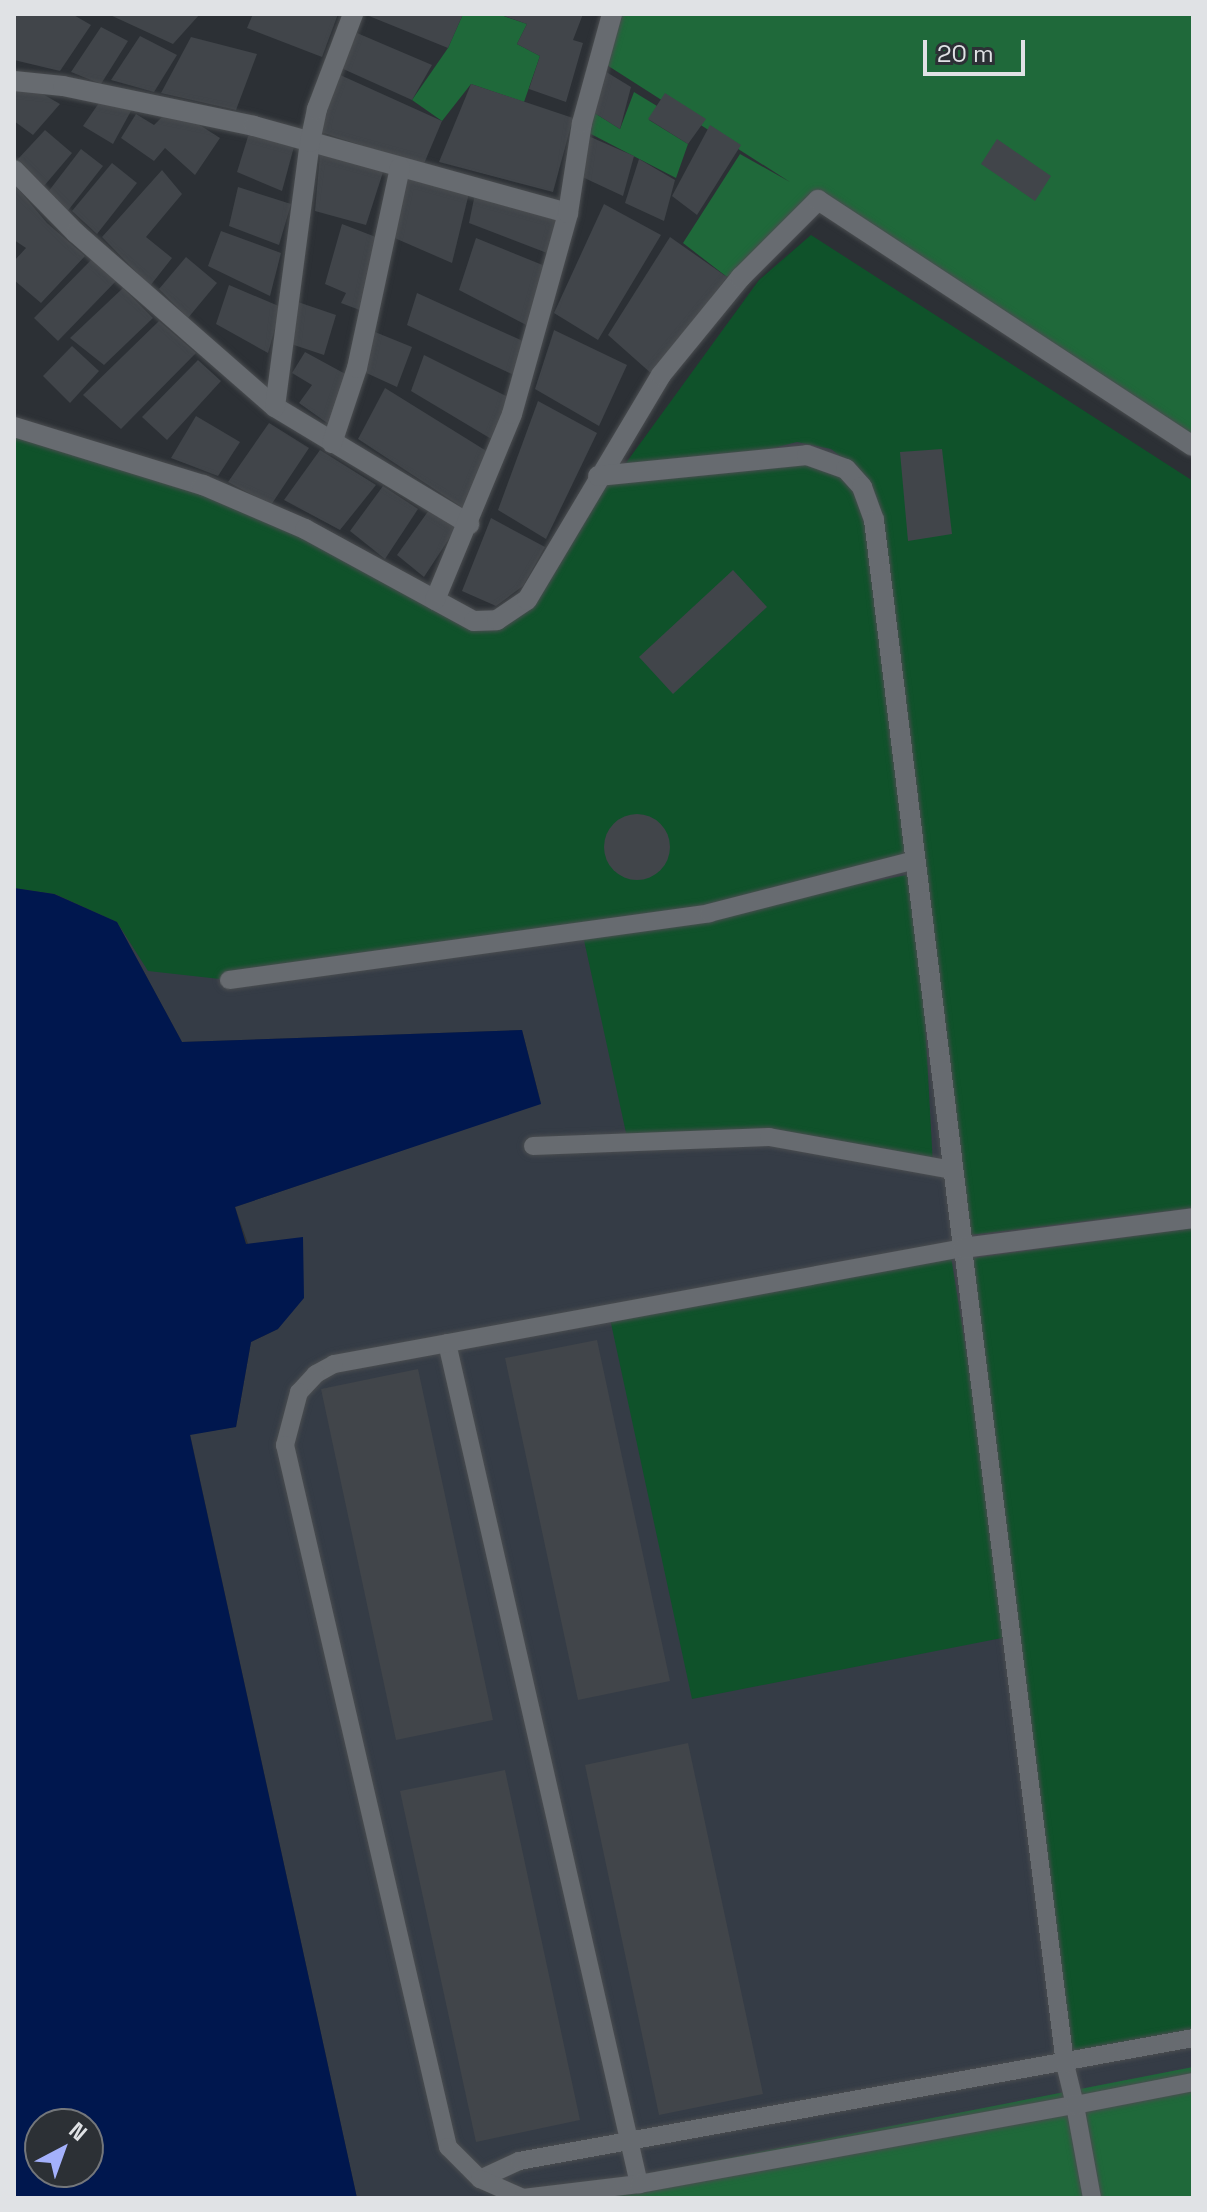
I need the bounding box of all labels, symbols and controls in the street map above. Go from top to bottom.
scale bar [927,24,1029,74]
text: 20 m [937,38,994,69]
north arrow [24,2108,104,2188]
text: N [64,2116,93,2147]

